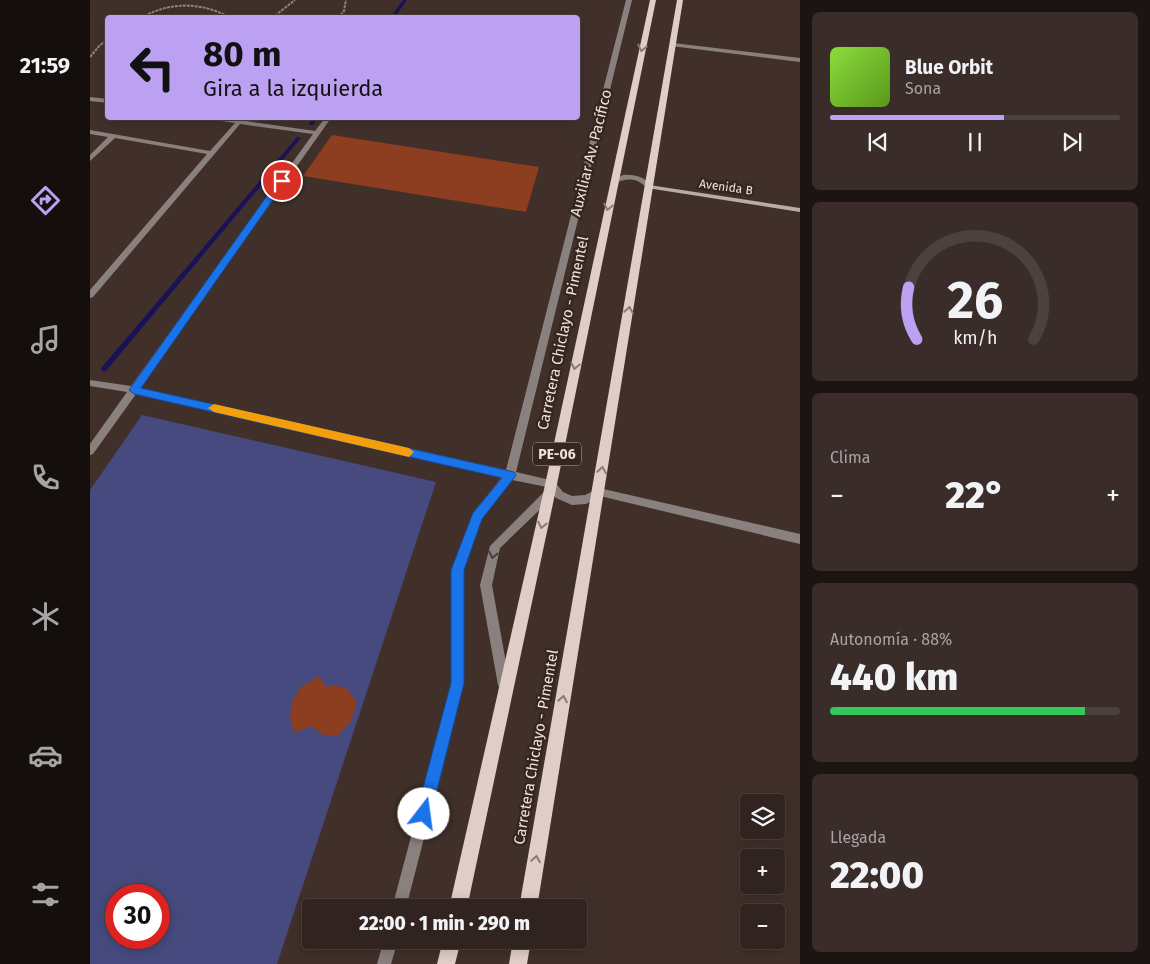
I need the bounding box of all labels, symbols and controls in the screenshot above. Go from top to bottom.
text: 80 m [203,33,282,75]
icon: left [120,35,185,100]
one-way arrow [637,43,648,52]
text: 21:59 [20,52,70,79]
text: Blue Orbit [905,56,993,79]
text: Gira a la izquierda [203,75,383,102]
text: Sona [905,79,941,98]
street label: Auxiliar Av. Pacífico [567,88,615,218]
icon: previous [864,128,892,156]
icon: pause [961,128,989,156]
icon: next [1058,128,1086,156]
pin [261,160,303,202]
icon: arrive [268,167,296,195]
street label: Avenida B [698,176,754,198]
icon: directions [28,183,63,218]
one-way arrow [603,202,614,211]
street label: Carretera Chiclayo - Pimentel [534,234,592,432]
text: 26 [947,269,1003,332]
one-way arrow [623,305,633,314]
icon: music [28,322,63,357]
text: km/h [953,327,997,349]
one-way arrow [570,361,581,370]
road number: PE-06 [533,442,581,466]
text: Clima [830,448,870,467]
icon: phone [28,460,63,495]
one-way arrow [597,466,607,474]
text: 22° [945,472,1005,518]
text: − [830,479,844,512]
text: + [1106,479,1120,512]
one-way arrow [537,520,548,529]
one-way arrow [488,551,499,560]
icon: climate [28,599,63,634]
text: Autonomía · 88% [830,630,952,649]
street label: Carretera Chiclayo - Pimentel [510,647,562,846]
text: 440 km [830,654,958,700]
one-way arrow [558,695,568,704]
icon: car [28,738,63,773]
position arrow [397,787,449,839]
map controls [740,794,785,949]
button: layers [740,794,785,839]
text: Llegada [830,828,886,847]
button: + [740,849,785,894]
text: 22:00 [830,852,924,898]
one-way arrow [530,855,540,864]
icon: filters [28,877,63,912]
speed limit sign: 30 [105,884,170,949]
button: − [740,904,785,949]
text: 22:00 · 1 min · 290 m [359,912,530,935]

